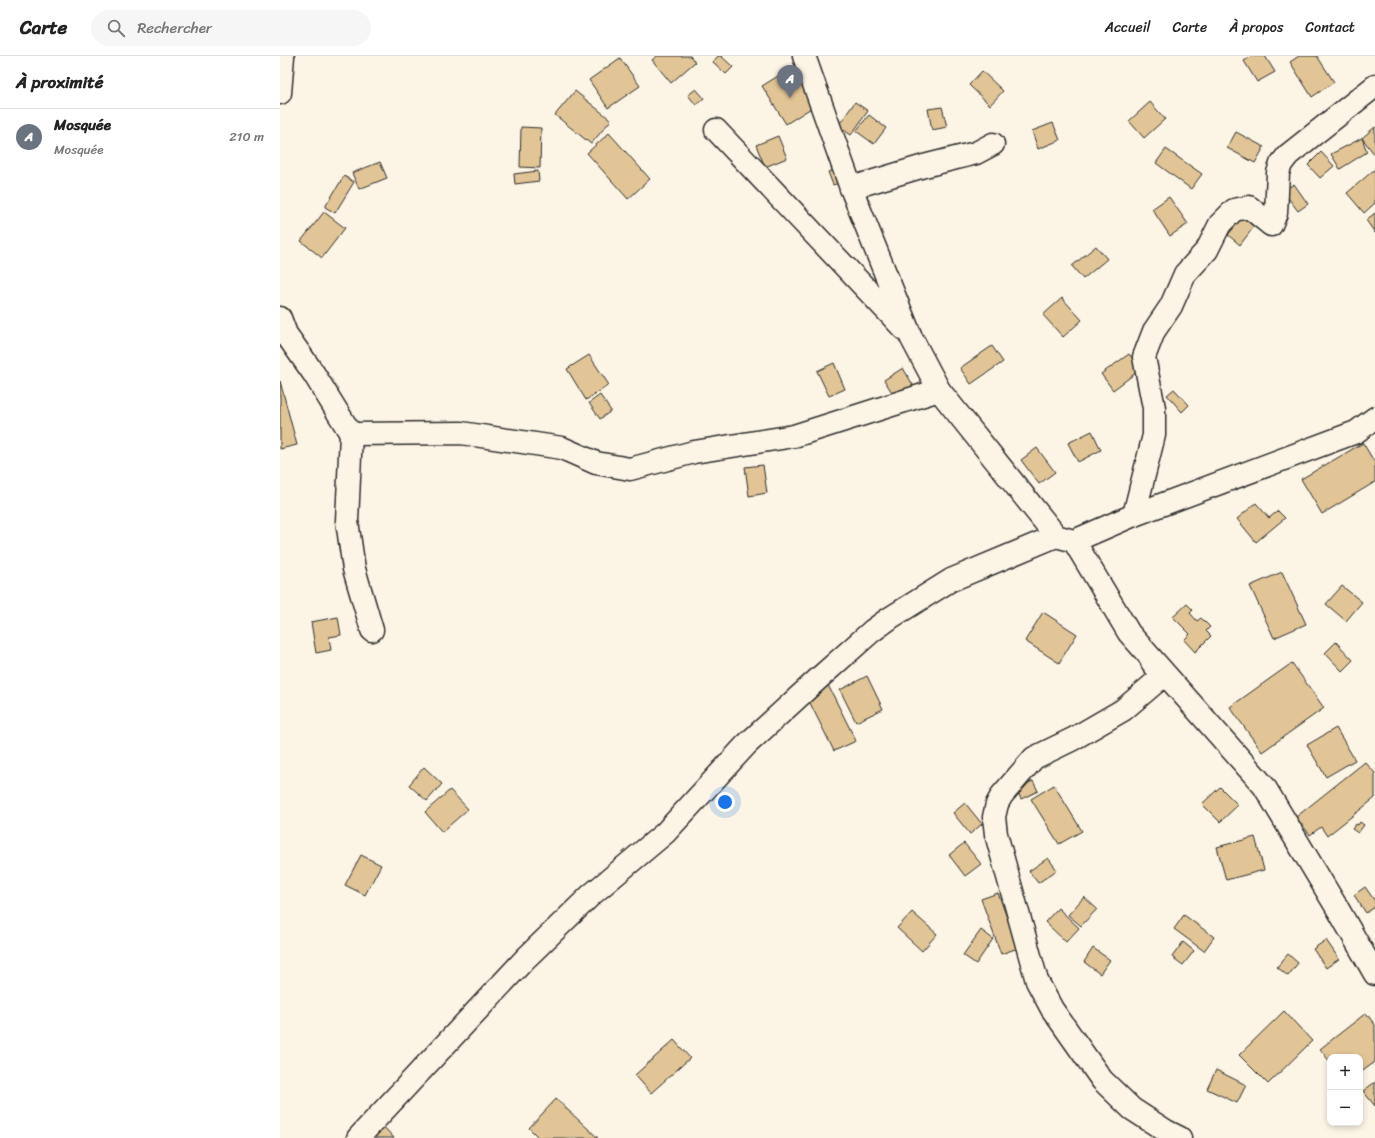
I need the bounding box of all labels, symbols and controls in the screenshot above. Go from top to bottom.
search box [91,10,371,46]
text: Carte [20,11,67,44]
text: Rechercher [137,15,212,41]
text: Accueil [1105,15,1151,40]
text: Carte [1173,15,1207,40]
text: À propos [1229,15,1283,40]
text: Contact [1305,15,1355,40]
icon: search [105,17,127,39]
pin: A [777,65,803,98]
text: À proximité [16,67,103,97]
text: Mosquée [54,112,111,138]
text: A [25,125,33,148]
text: 210 m [229,125,264,148]
text: Mosquée [54,138,103,161]
your location [715,792,735,812]
map controls [1327,1054,1363,1126]
button: + [1327,1054,1363,1090]
button: − [1327,1090,1363,1126]

